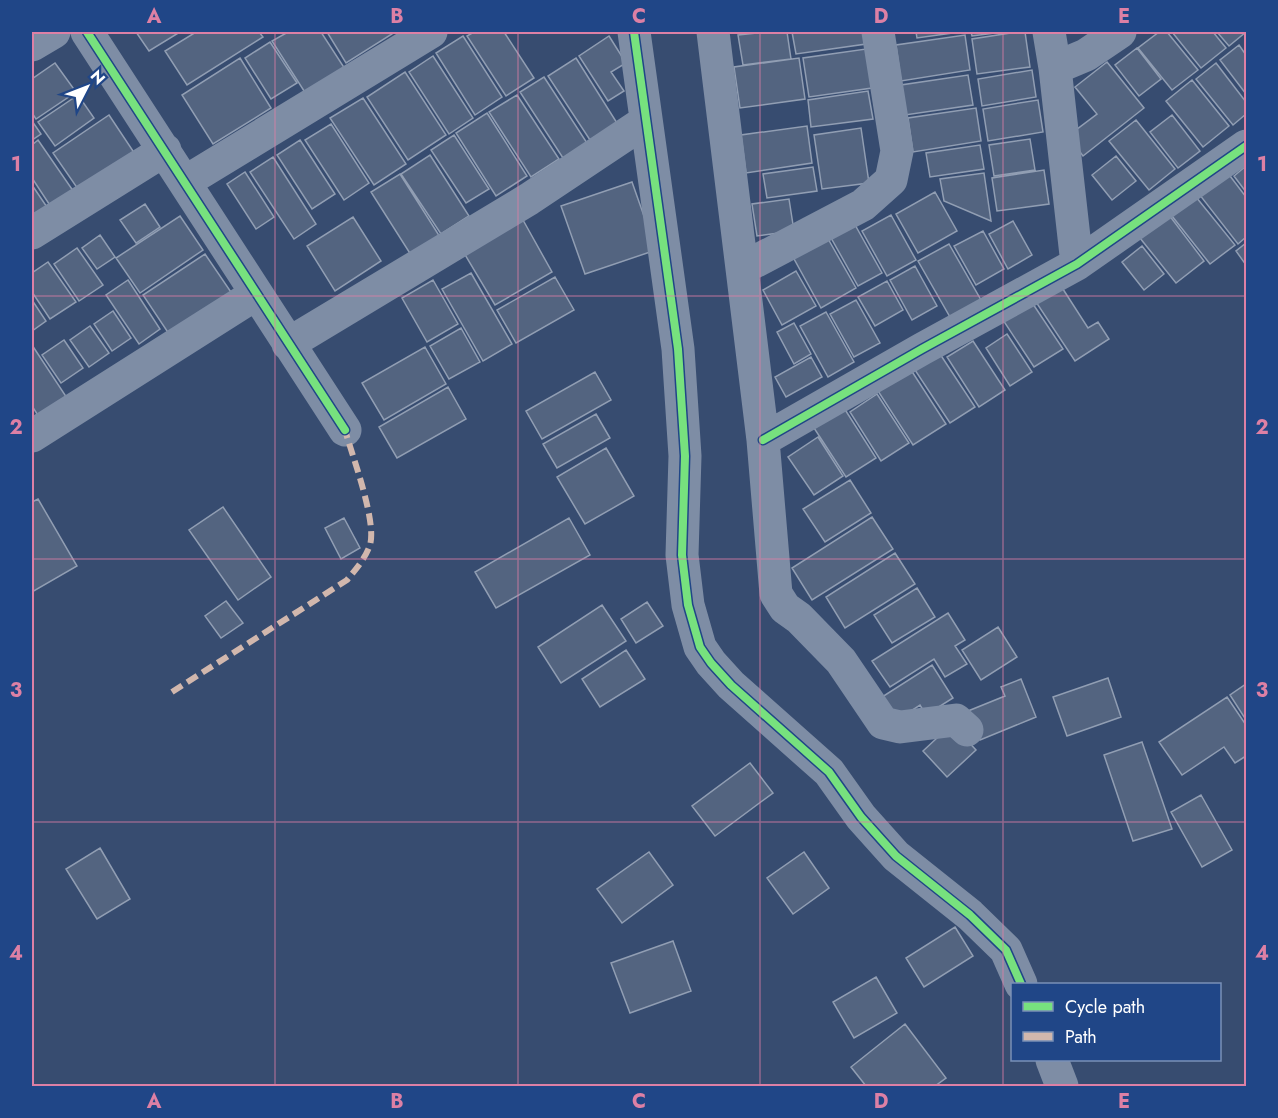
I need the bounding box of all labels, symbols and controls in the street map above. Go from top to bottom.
text: A [146,2,162,31]
text: B [390,2,404,31]
text: C [632,2,646,31]
text: D [874,2,888,31]
text: E [1118,2,1130,31]
north arrow [57,57,117,117]
text: N [85,65,111,90]
text: 1 [11,150,21,179]
text: 1 [1257,150,1267,179]
text: 2 [9,413,23,442]
text: 2 [1255,413,1269,442]
text: 3 [10,676,22,705]
text: 3 [1256,676,1268,705]
text: 4 [9,939,23,968]
text: 4 [1255,939,1269,968]
legend [1011,983,1221,1061]
text: Cycle path [1065,994,1145,1020]
text: Path [1065,1024,1097,1050]
text: A [146,1087,162,1116]
text: B [390,1087,404,1116]
text: C [632,1087,646,1116]
text: D [874,1087,888,1116]
text: E [1118,1087,1130,1116]

